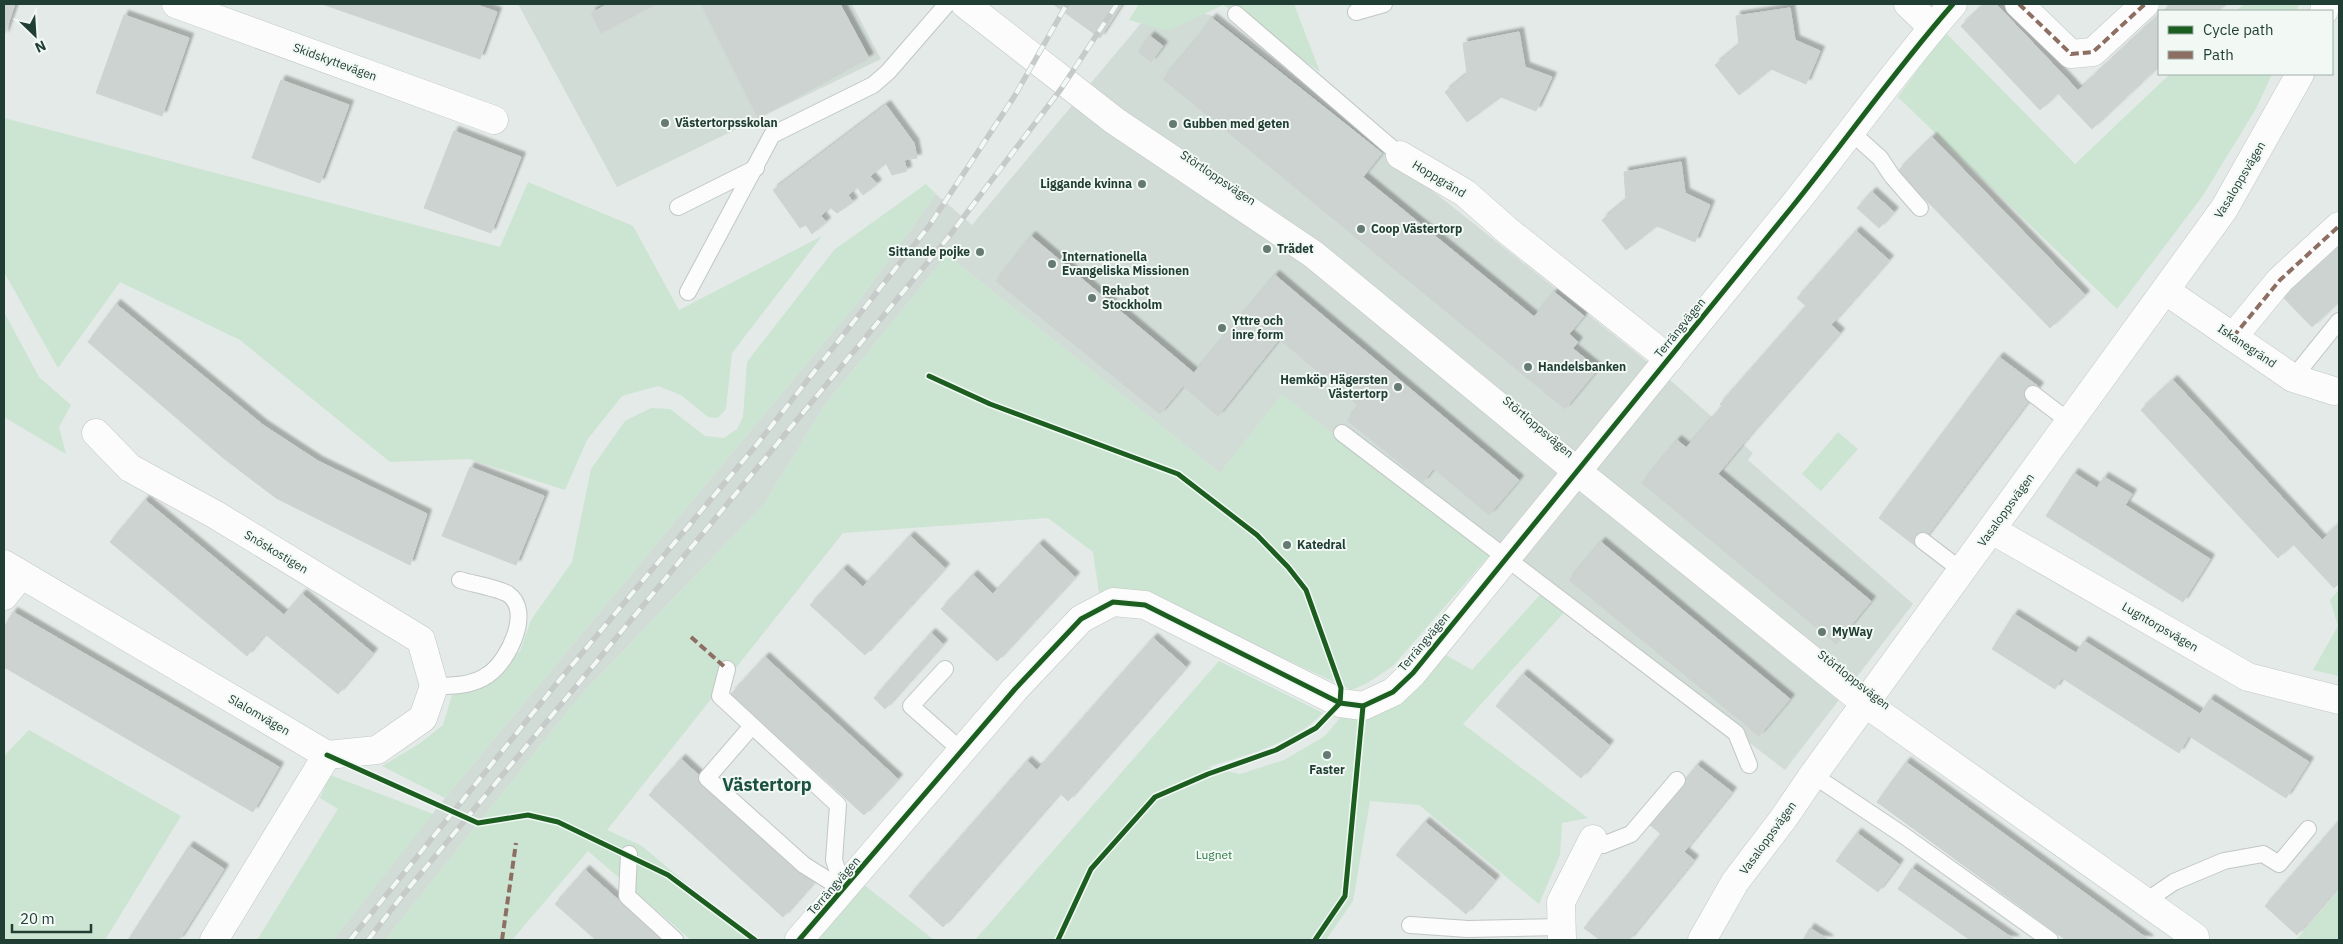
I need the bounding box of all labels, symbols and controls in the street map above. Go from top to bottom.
north arrow [10,10,60,60]
legend [2158,10,2333,75]
text: Cycle path [2203,20,2274,39]
text: N [32,36,49,57]
street label: Skidskyttevägen [291,39,379,84]
text: Path [2203,45,2234,64]
place label: Västertorpsskolan [675,115,778,130]
place label: Gubben med geten [1183,116,1289,131]
marker: Västertorpsskolan [659,117,671,129]
marker: Gubben med geten [1167,118,1179,130]
street label: Vasaloppsvägen [2211,139,2268,221]
street label: Störtloppsvägen [1178,147,1259,208]
street label: Hoppgränd [1410,157,1469,200]
place label: Liggande kvinna [1040,176,1132,191]
marker: Liggande kvinna [1136,178,1148,190]
place label: Coop Västertorp [1371,221,1462,236]
marker: Coop Västertorp [1355,223,1367,235]
place label: Trädet [1277,241,1314,256]
marker: Trädet [1261,243,1273,255]
place label: Sittande pojke [888,244,970,259]
marker: Sittande pojke [974,246,986,258]
place label: Internationella Evangeliska Missionen [1062,249,1189,278]
marker: Internationella Evangeliska Missionen [1046,258,1058,270]
place label: Rehabot Stockholm [1102,283,1162,312]
marker: Rehabot Stockholm [1086,292,1098,304]
street label: Terrängvägen [1651,295,1708,361]
place label: Yttre och inre form [1232,313,1284,342]
street label: Iskanegränd [2215,320,2279,371]
marker: Yttre och inre form [1216,322,1228,334]
place label: Handelsbanken [1538,359,1626,374]
marker: Handelsbanken [1522,361,1534,373]
place label: Hemköp Hägersten Västertorp [1280,372,1388,401]
marker: Hemköp Hägersten Västertorp [1392,381,1404,393]
street label: Störtloppsvägen [1500,393,1577,461]
street label: Vasaloppsvägen [1974,470,2037,549]
street label: Snöskostigen [242,527,311,577]
place label: Katedral [1297,537,1346,552]
marker: Katedral [1281,539,1293,551]
street label: Lugntorpsvägen [2119,599,2201,654]
street label: Terrängvägen [1394,609,1453,674]
place label: MyWay [1832,624,1873,639]
marker: MyWay [1816,626,1828,638]
street label: Störtloppsvägen [1815,647,1894,713]
street label: Slalomvägen [226,691,293,738]
marker: Faster [1321,749,1333,761]
place label: Faster [1309,762,1345,777]
district label: Västertorp [722,773,812,796]
street label: Vasaloppsvägen [1736,798,1799,877]
park label: Lugnet [1196,847,1232,862]
street label: Terrängvägen [804,853,863,918]
scale bar [12,902,91,934]
text: 20 m [20,909,55,928]

